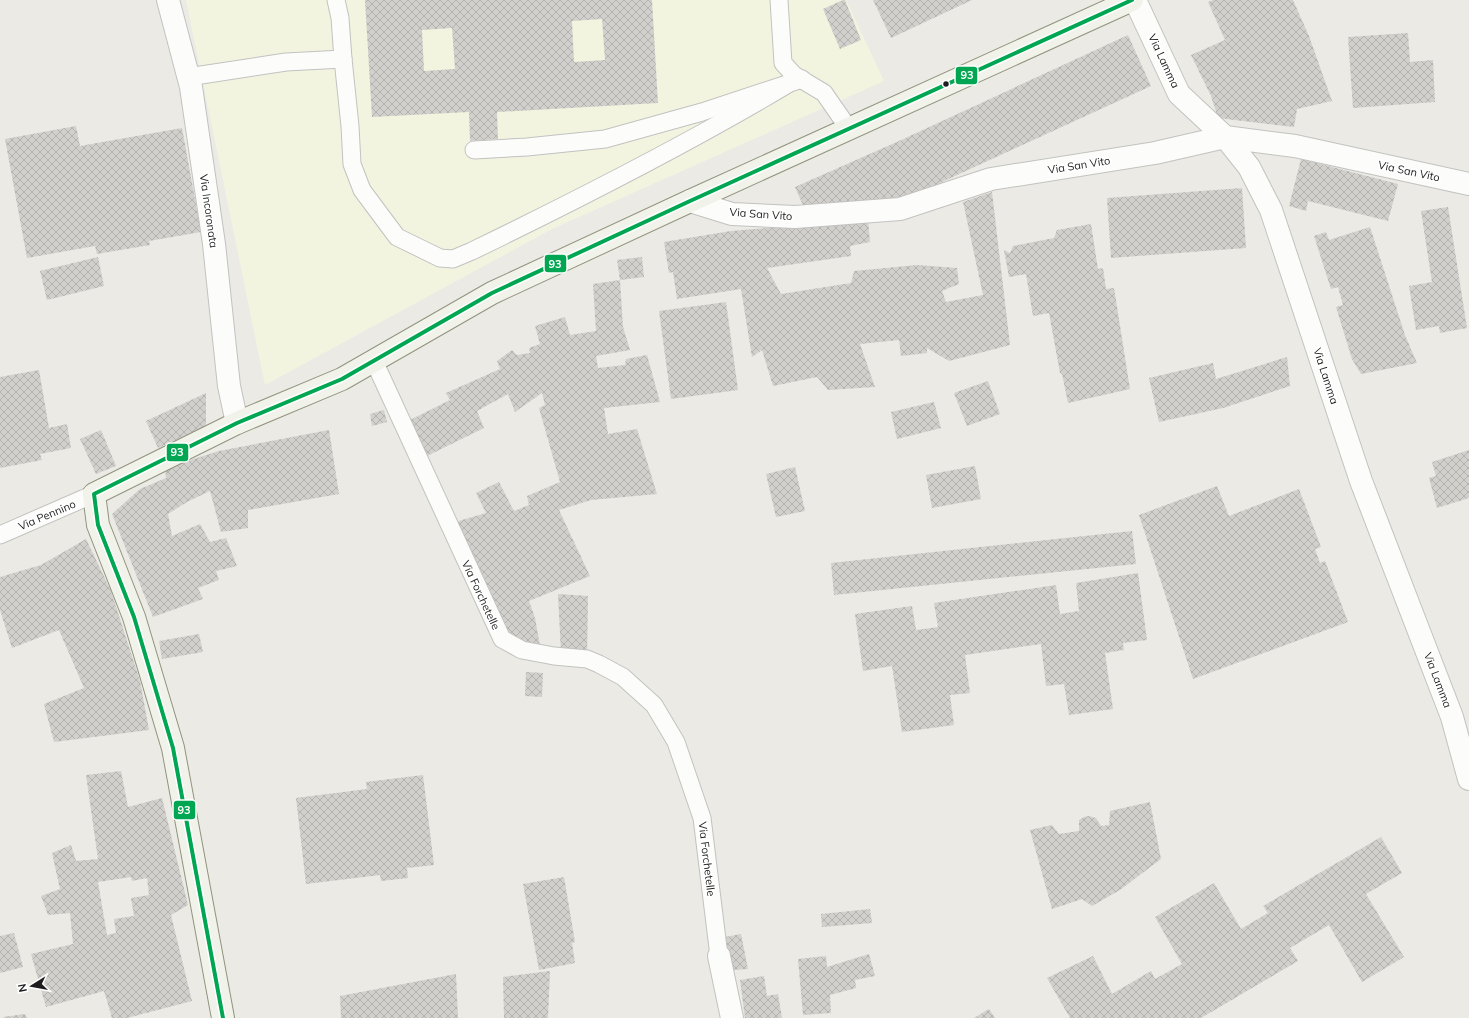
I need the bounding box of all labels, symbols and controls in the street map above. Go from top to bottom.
street label: Via Lamma [1145,32,1183,90]
line badge: 93 [955,66,978,85]
text: 93 [960,68,974,82]
unlabelled marker [941,79,951,89]
street label: Via San Vito [1047,153,1111,177]
street label: Via San Vito [1377,158,1441,184]
street label: Via Incoronata [197,173,221,249]
street label: Via San Vito [729,205,793,223]
line badge: 93 [544,254,567,273]
text: 93 [548,257,562,271]
street label: Via Lamma [1310,346,1342,406]
line badge: 93 [166,443,189,462]
text: 93 [170,445,184,459]
street label: Via Pennino [16,497,78,533]
street label: Via Forchetelle [459,558,503,632]
street label: Via Lamma [1421,650,1455,710]
line badge: 93 [173,800,196,820]
text: 93 [177,803,191,817]
street label: Via Forchetelle [695,821,719,897]
north arrow [12,966,52,1006]
text: N [15,982,30,993]

